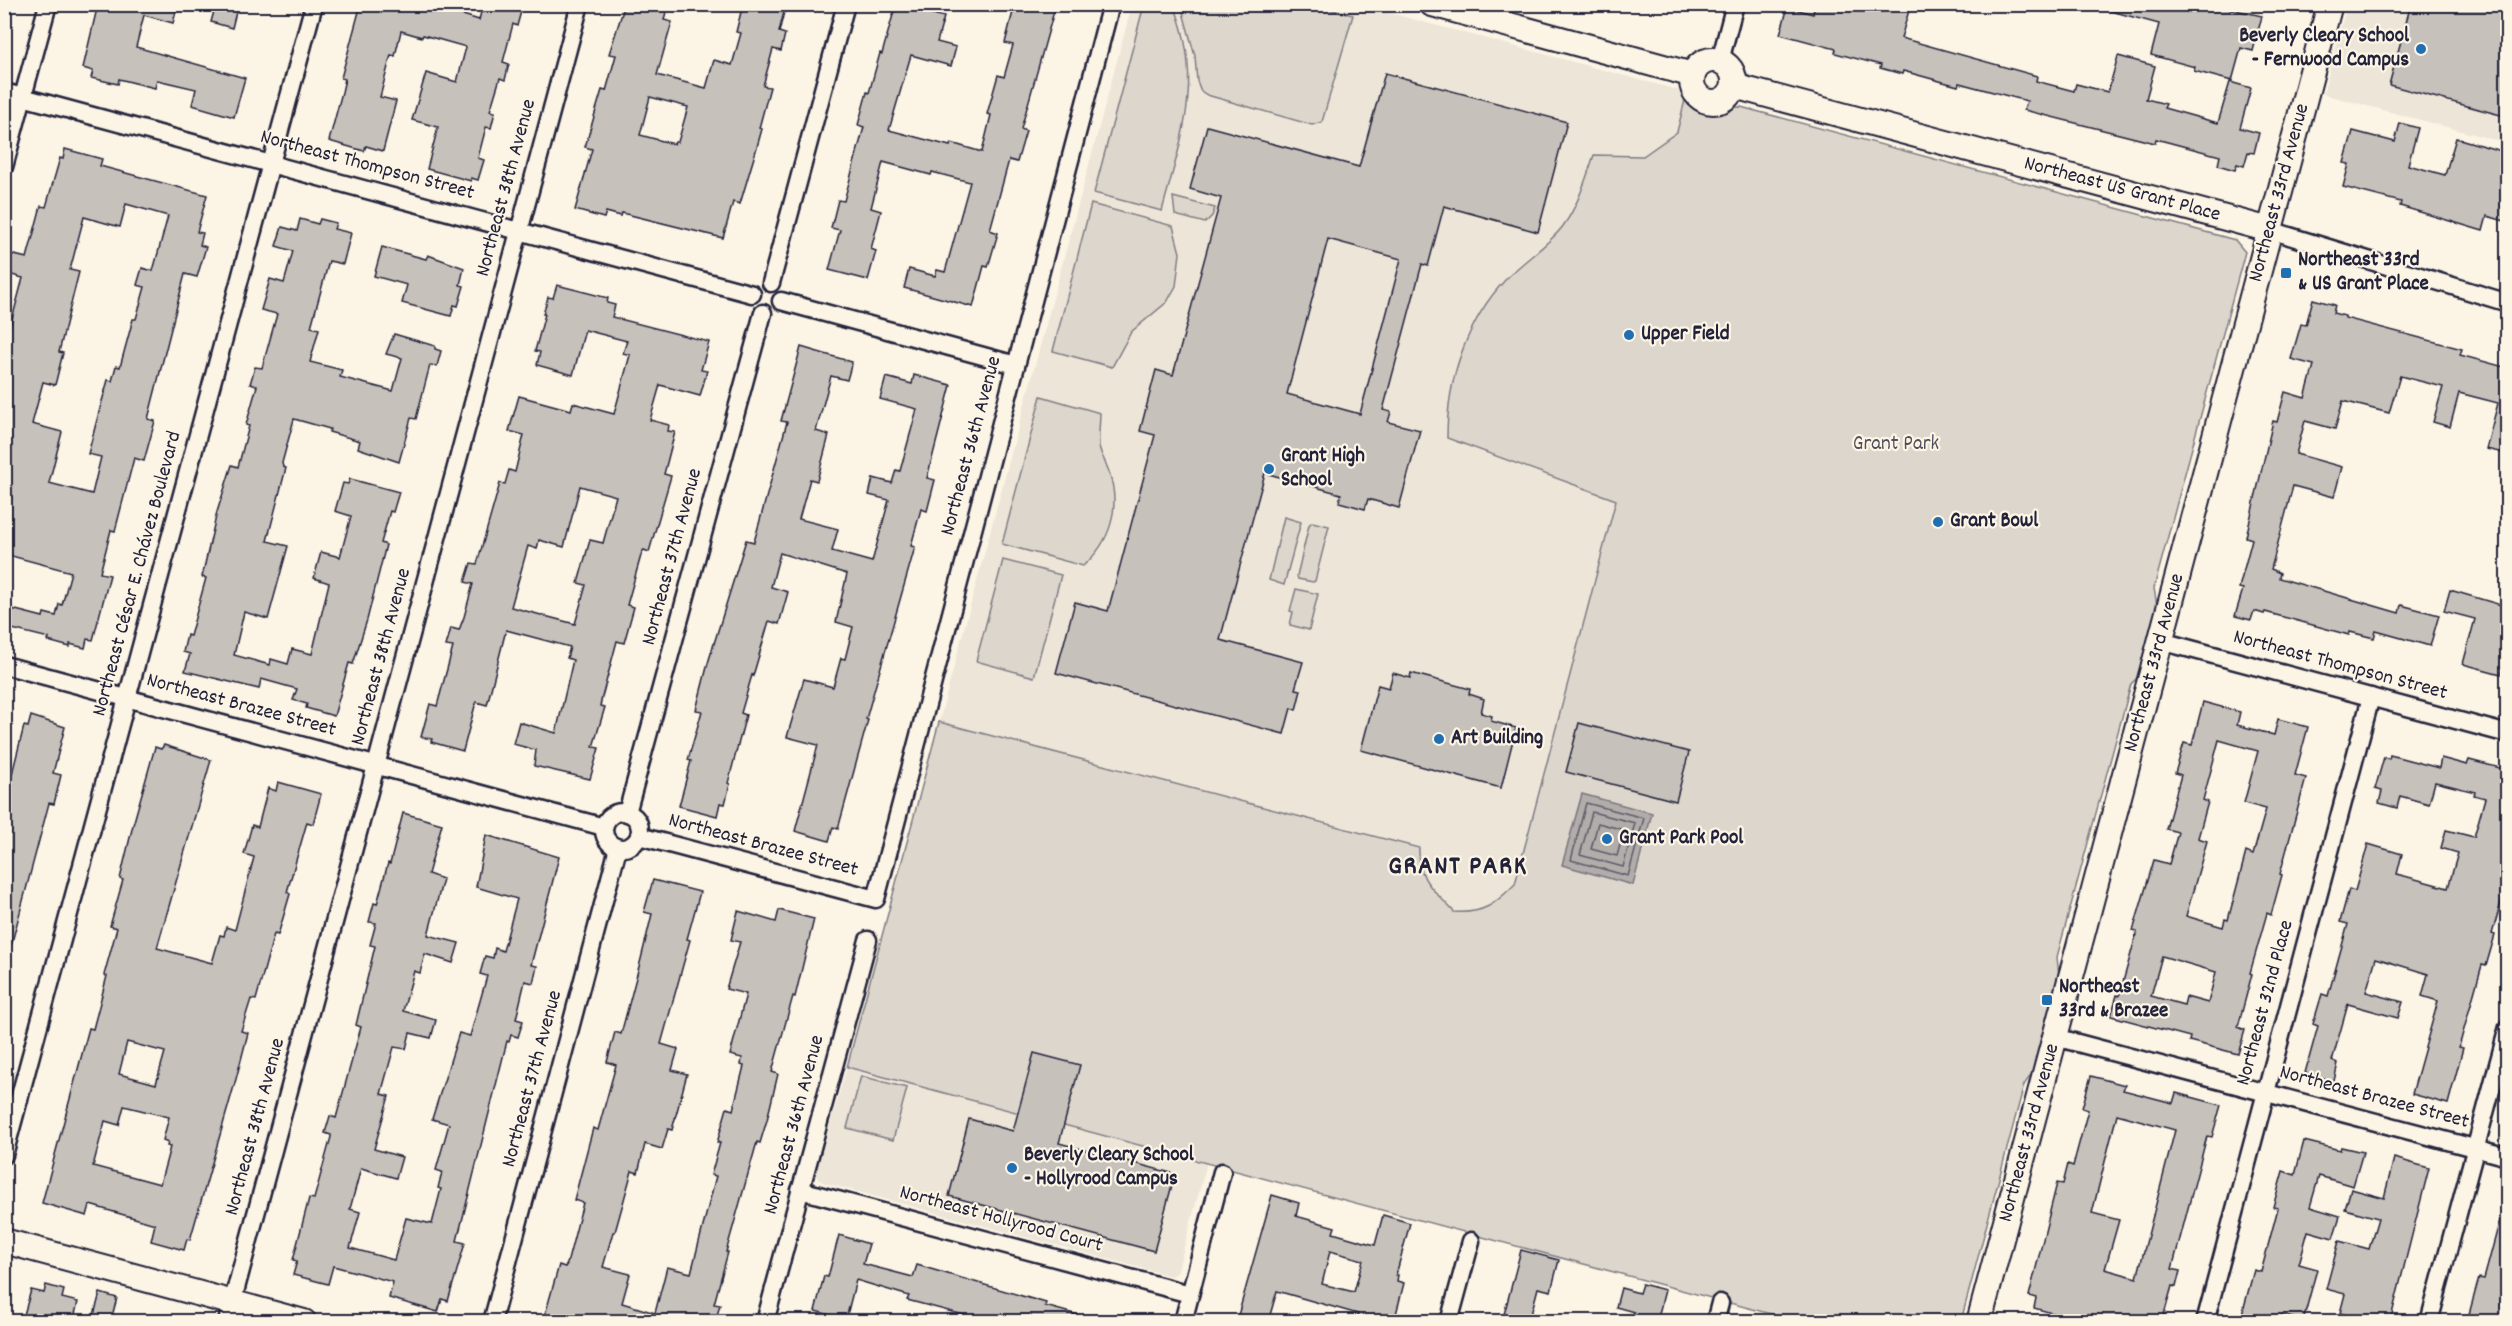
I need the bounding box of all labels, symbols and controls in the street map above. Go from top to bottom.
place label: Beverly Cleary School - Fernwood Campus [2239,22,2410,76]
marker: Beverly Cleary School - Fernwood Campus [2414,42,2428,56]
street label: Northeast 38th Avenue [469,96,545,280]
street label: Northeast 33rd Avenue [2242,100,2318,286]
street label: Northeast Thompson Street [257,123,478,209]
street label: Northeast US Grant Place [2020,149,2224,231]
place label: Northeast 33rd & US Grant Place [2298,246,2429,300]
marker: Northeast 33rd & US Grant Place [2279,266,2293,280]
place label: Upper Field [1641,320,1730,350]
marker: Upper Field [1622,328,1636,342]
street label: Northeast 36th Avenue [934,353,1010,539]
street label: Northeast César E. Chávez Boulevard [85,428,191,720]
park label: Grant Park [1853,430,1939,460]
place label: Grant High School [1281,442,1365,496]
marker: Grant High School [1262,462,1276,476]
street label: Northeast 37th Avenue [635,465,711,649]
place label: Grant Bowl [1950,507,2039,537]
marker: Grant Bowl [1931,515,1945,529]
street label: Northeast 38th Avenue [344,565,420,749]
street label: Northeast 33rd Avenue [2117,570,2193,756]
street label: Northeast Thompson Street [2230,623,2451,709]
street label: Northeast Brazee Street [143,666,339,746]
place label: Art Building [1451,724,1543,754]
marker: Art Building [1432,732,1446,746]
street label: Northeast Brazee Street [665,806,861,886]
place label: Grant Park Pool [1619,824,1744,854]
marker: Grant Park Pool [1600,832,1614,846]
district label: GRANT PARK [1388,848,1528,887]
street label: Northeast 32nd Place [2229,917,2303,1089]
place label: Northeast 33rd & Brazee [2059,973,2168,1027]
street label: Northeast 37th Avenue [495,987,571,1171]
marker: Northeast 33rd & Brazee [2040,993,2054,1007]
street label: Northeast 36th Avenue [757,1032,833,1218]
street label: Northeast 38th Avenue [218,1035,294,1219]
street label: Northeast 33rd Avenue [1992,1040,2068,1226]
street label: Northeast Brazee Street [2276,1058,2472,1138]
place label: Beverly Cleary School - Hollyrood Campus [1024,1141,1195,1195]
marker: Beverly Cleary School - Hollyrood Campus [1005,1161,1019,1175]
street label: Northeast Hollyrood Court [896,1178,1106,1262]

